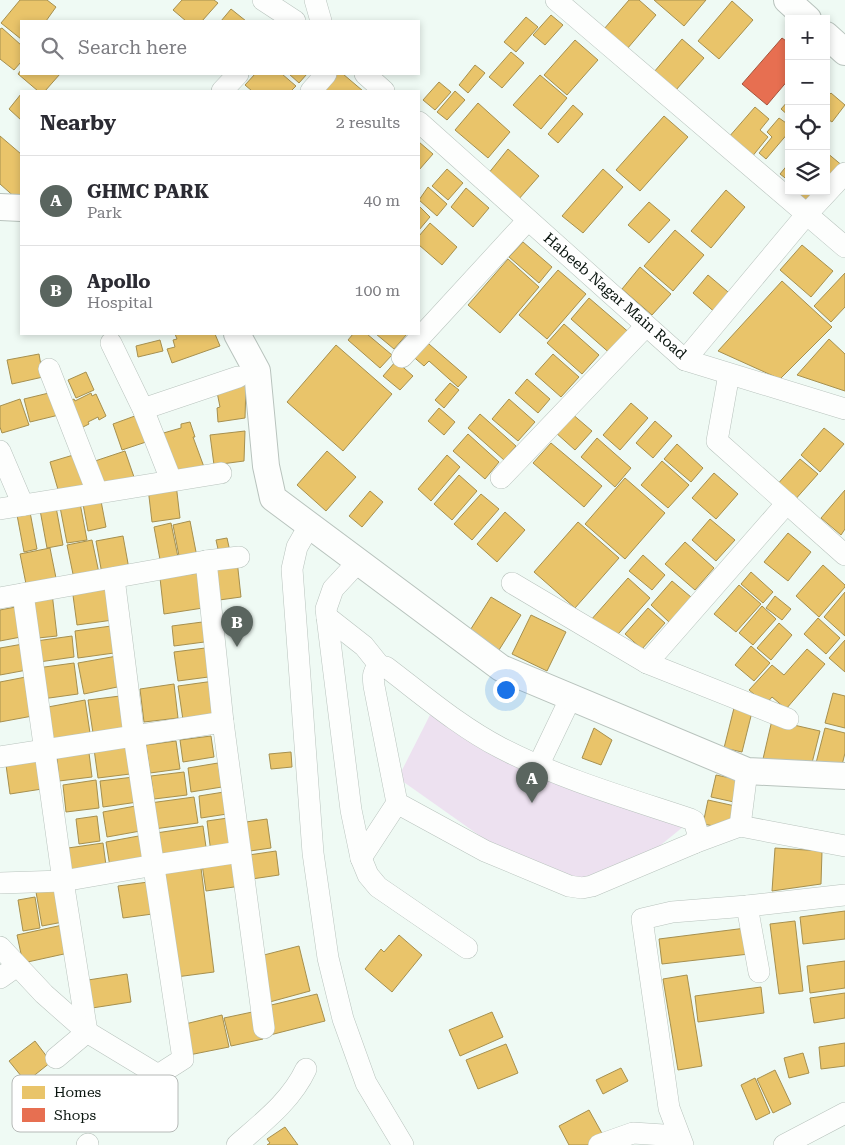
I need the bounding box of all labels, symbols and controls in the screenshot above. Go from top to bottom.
map controls [785,15,830,195]
button: + [785,15,830,60]
search box [20,20,420,75]
icon: search [38,34,66,62]
text: Search here [78,36,187,59]
button: − [785,60,830,105]
button: locate [785,105,830,150]
text: Nearby [40,111,116,135]
text: 2 results [336,113,400,132]
button: layers [785,150,830,195]
text: GHMC PARK [87,180,209,203]
text: A [50,191,62,210]
text: 40 m [363,191,400,210]
text: Park [87,203,122,222]
street label: Habeeb Nagar Main Road [540,229,691,363]
text: Apollo [87,270,150,293]
text: B [50,281,62,300]
text: 100 m [354,281,400,300]
text: Hospital [87,293,153,312]
pin: B [221,606,253,647]
your location [493,677,519,703]
pin: A [516,762,548,803]
legend [12,1075,178,1132]
text: Homes [54,1084,102,1100]
text: Shops [54,1107,97,1123]

